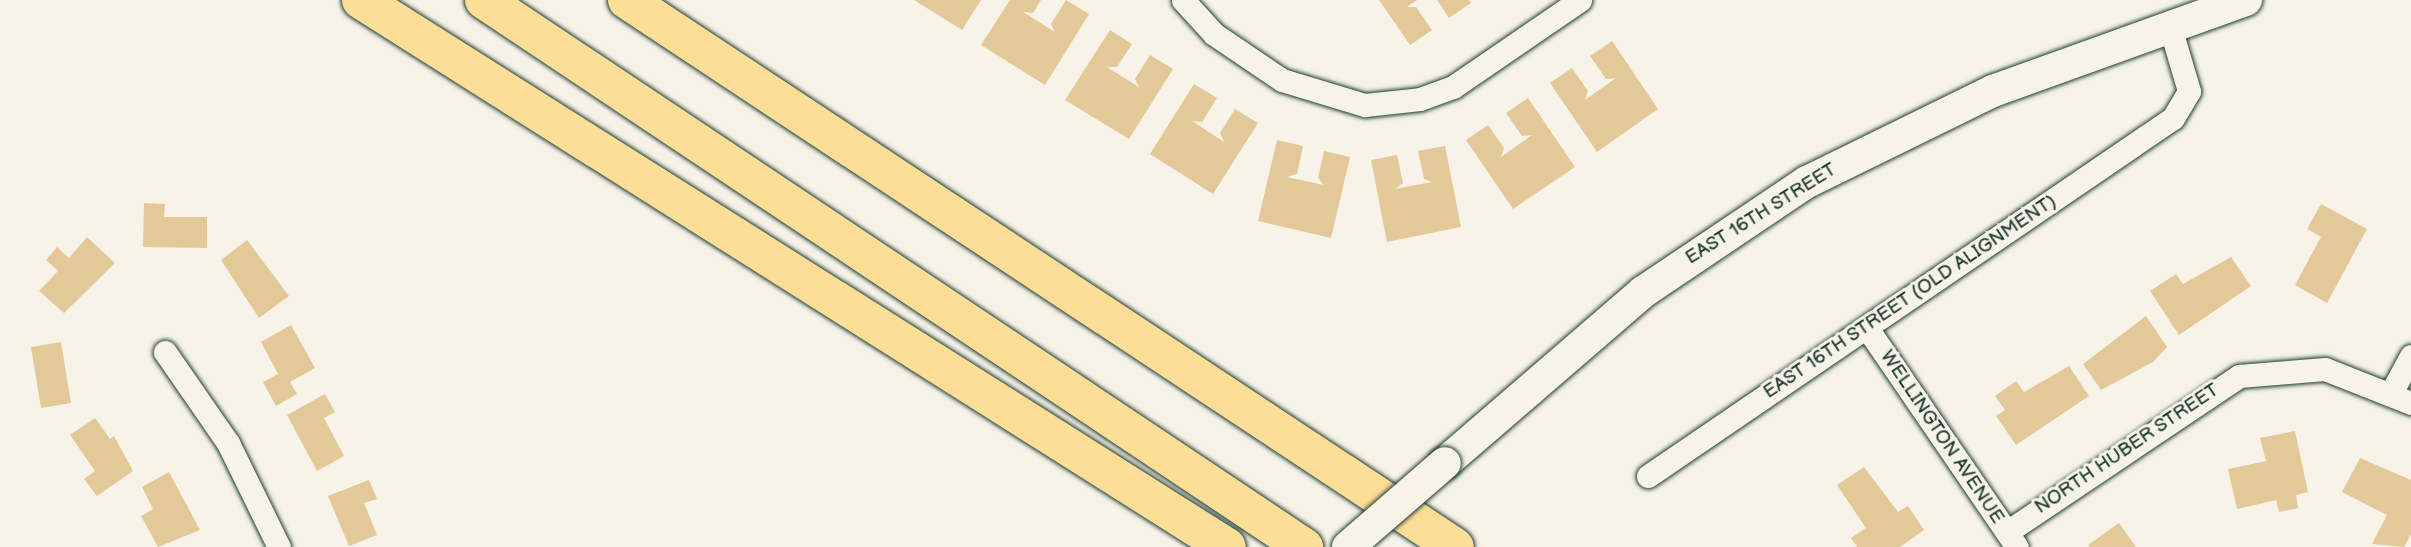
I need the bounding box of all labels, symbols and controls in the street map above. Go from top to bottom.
street label: EAST 16TH STREET [1681,158,1841,270]
street label: EAST 16TH STREET (OLD ALIGNMENT) [1759,190,2061,404]
street label: WELLINGTON AVENUE [1875,346,2009,528]
street label: NORTH HUBER STREET [2031,379,2223,519]

